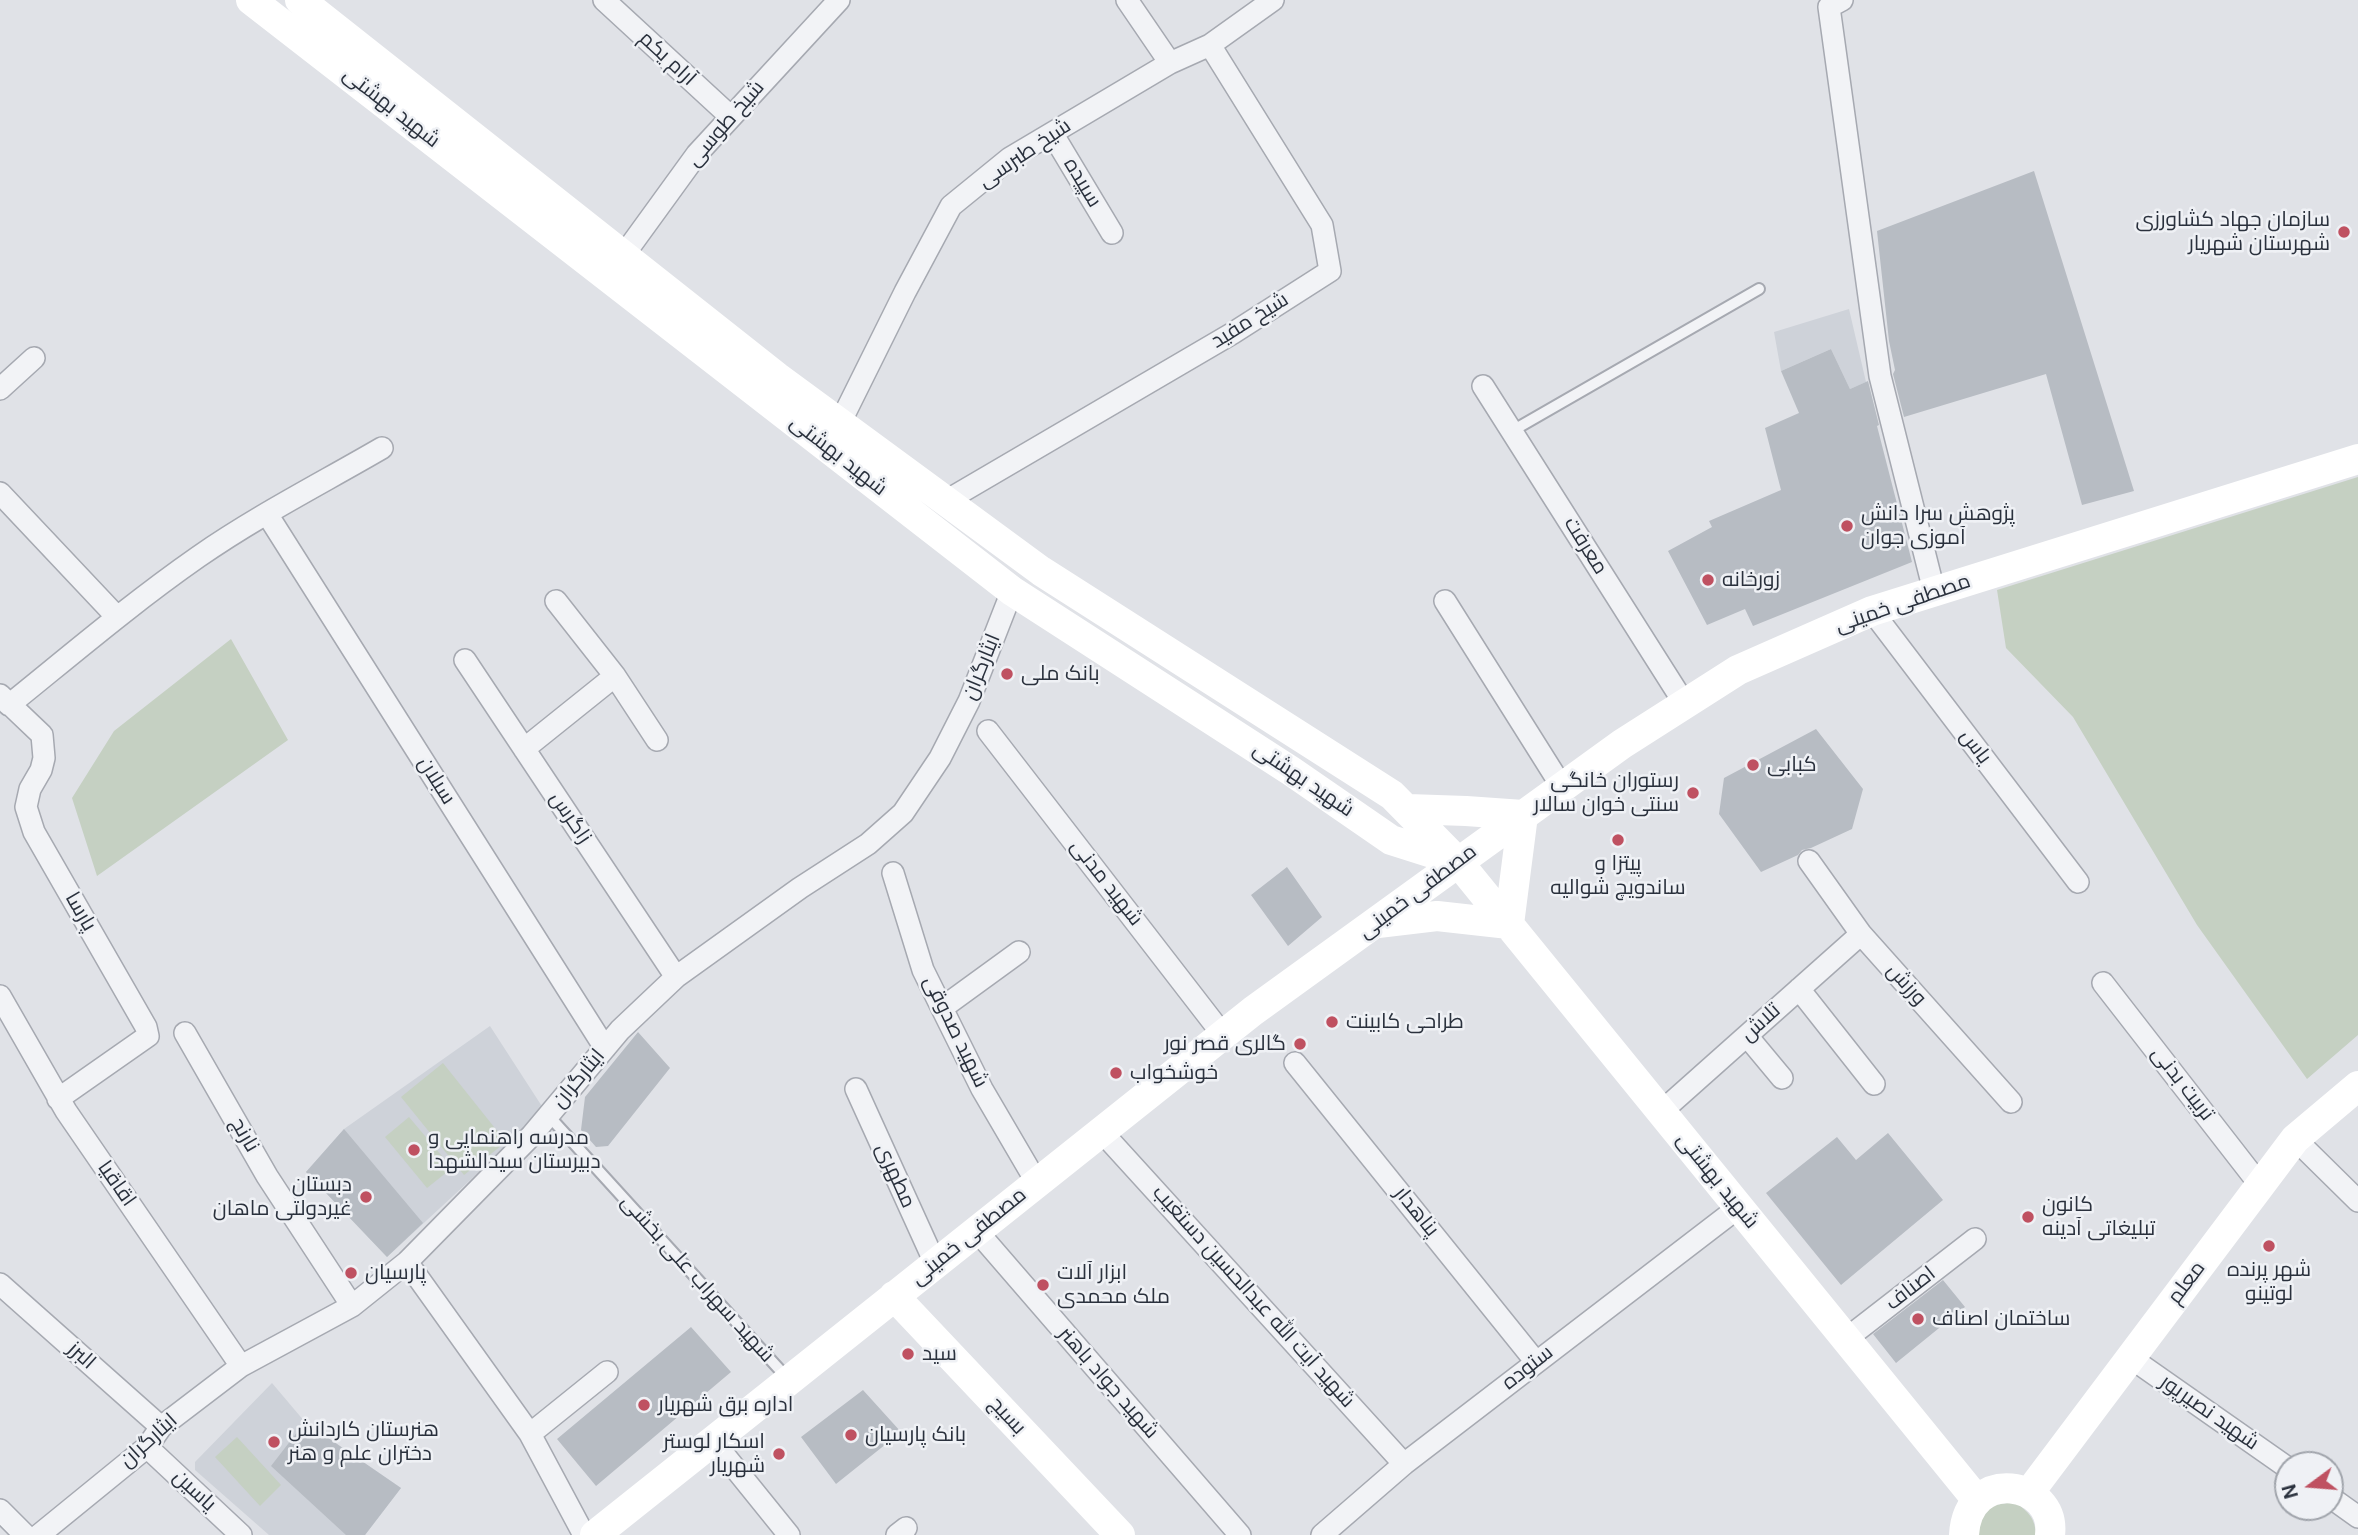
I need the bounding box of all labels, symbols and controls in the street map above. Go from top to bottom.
street label: آرام یکم [633,26,701,92]
street label: شهید بهشتی [337,62,445,154]
street label: شیخ طوسی [682,76,770,172]
street label: شیخ طبرسی [974,114,1076,194]
street label: سپیده [1057,154,1107,212]
place label: سازمان جهاد کشاورزی شهرستان شهریار [2136,207,2330,257]
marker: سازمان جهاد کشاورزی شهرستان شهریار [2336,224,2352,240]
street label: شیخ مفید [1207,287,1293,355]
street label: شهید بهشتی [784,410,892,502]
place label: پژوهش سرا دانش آموزی جوان [1861,501,2015,551]
street label: معرفت [1558,513,1612,579]
marker: پژوهش سرا دانش آموزی جوان [1839,518,1855,534]
place label: زورخانه [1722,567,1780,593]
street label: مصطفی خمینی [1832,569,1974,639]
marker: زورخانه [1700,572,1716,588]
street label: ایثارگران [957,630,1007,704]
place label: بانک ملی [1021,661,1100,687]
marker: بانک ملی [999,666,1015,682]
street label: یاس [1954,725,1996,769]
street label: شهید بهشتی [1248,737,1358,823]
street label: سبلان [412,752,460,810]
place label: کبابی [1767,752,1817,778]
marker: کبابی [1745,757,1761,773]
place label: رستوران خانگی سنتی خوان سالار [1534,768,1679,818]
marker: رستوران خانگی سنتی خوان سالار [1685,785,1701,801]
street label: زاگرس [544,787,596,849]
marker: پیتزا و ساندویچ شوالیه [1610,832,1626,848]
street label: شهید مدنی [1064,835,1148,931]
street label: مصطفی خمینی [1354,839,1482,945]
place label: پیتزا و ساندویچ شوالیه [1550,851,1686,901]
street label: پارسا [59,888,101,936]
street label: ورزش [1881,959,1931,1011]
street label: شهید صدوقی [917,972,993,1092]
street label: تلاش [1736,999,1786,1047]
place label: طراحی کابینت [1346,1009,1464,1035]
marker: طراحی کابینت [1324,1014,1340,1030]
place label: گالری قصر نور [1164,1031,1286,1057]
marker: گالری قصر نور [1292,1036,1308,1052]
street label: تربیت بدنی [2145,1042,2219,1126]
street label: ایثارگران [547,1044,611,1114]
place label: خوشخواب [1130,1060,1218,1086]
marker: خوشخواب [1108,1065,1124,1081]
street label: نارنج [224,1113,264,1157]
place label: مدرسه راهنمایی و دبیرستان سیدالشهدا [428,1125,601,1175]
street label: شهید بهشتی [1671,1128,1763,1234]
street label: مطهری [870,1140,920,1212]
marker: مدرسه راهنمایی و دبیرستان سیدالشهدا [406,1142,422,1158]
street label: اقاقیا [91,1156,141,1212]
place label: دبستان غیردولتی ماهان [213,1172,352,1222]
street label: شهید آیت الله عبدالحسین دستغیب [1146,1181,1360,1413]
street label: پناهدار [1388,1182,1444,1242]
street label: مصطفی خمینی [906,1183,1032,1291]
marker: دبستان غیردولتی ماهان [358,1189,374,1205]
street label: شهید سهراب علی بخشی [615,1190,779,1368]
place label: کانون تبلیغاتی آدینه [2042,1192,2155,1242]
marker: کانون تبلیغاتی آدینه [2020,1209,2036,1225]
marker: شهر پرنده لوتینو [2261,1238,2277,1254]
street label: معلم [2163,1257,2211,1309]
place label: شهر پرنده لوتینو [2227,1257,2311,1307]
place label: پارسیان [365,1260,426,1286]
place label: ابزار آلات ملک محمدی [1057,1260,1170,1310]
street label: اصناف [1881,1262,1941,1316]
marker: پارسیان [343,1265,359,1281]
marker: ابزار آلات ملک محمدی [1035,1277,1051,1293]
place label: ساختمان اصناف [1932,1306,2070,1332]
marker: ساختمان اصناف [1910,1311,1926,1327]
street label: شهید جواد باهنر [1052,1322,1164,1444]
street label: البرز [62,1337,100,1375]
street label: ستوده [1497,1340,1559,1396]
place label: سید [922,1341,957,1367]
marker: سید [900,1346,916,1362]
street label: شهید نصیرپور [2155,1370,2263,1456]
place label: اداره برق شهریار [658,1392,793,1418]
street label: بسیج [983,1392,1031,1440]
marker: اداره برق شهریار [636,1397,652,1413]
street label: ایثارگران [115,1408,183,1474]
place label: هنرستان کاردانش دختران علم و هنر [288,1417,439,1467]
place label: بانک پارسیان [865,1422,966,1448]
marker: بانک پارسیان [843,1427,859,1443]
place label: اسکار لوستر شهریار [663,1429,765,1479]
marker: هنرستان کاردانش دختران علم و هنر [266,1434,282,1450]
marker: اسکار لوستر شهریار [771,1446,787,1462]
north arrow [2274,1451,2344,1521]
street label: یاسین [167,1465,221,1517]
text: N [2276,1481,2304,1501]

